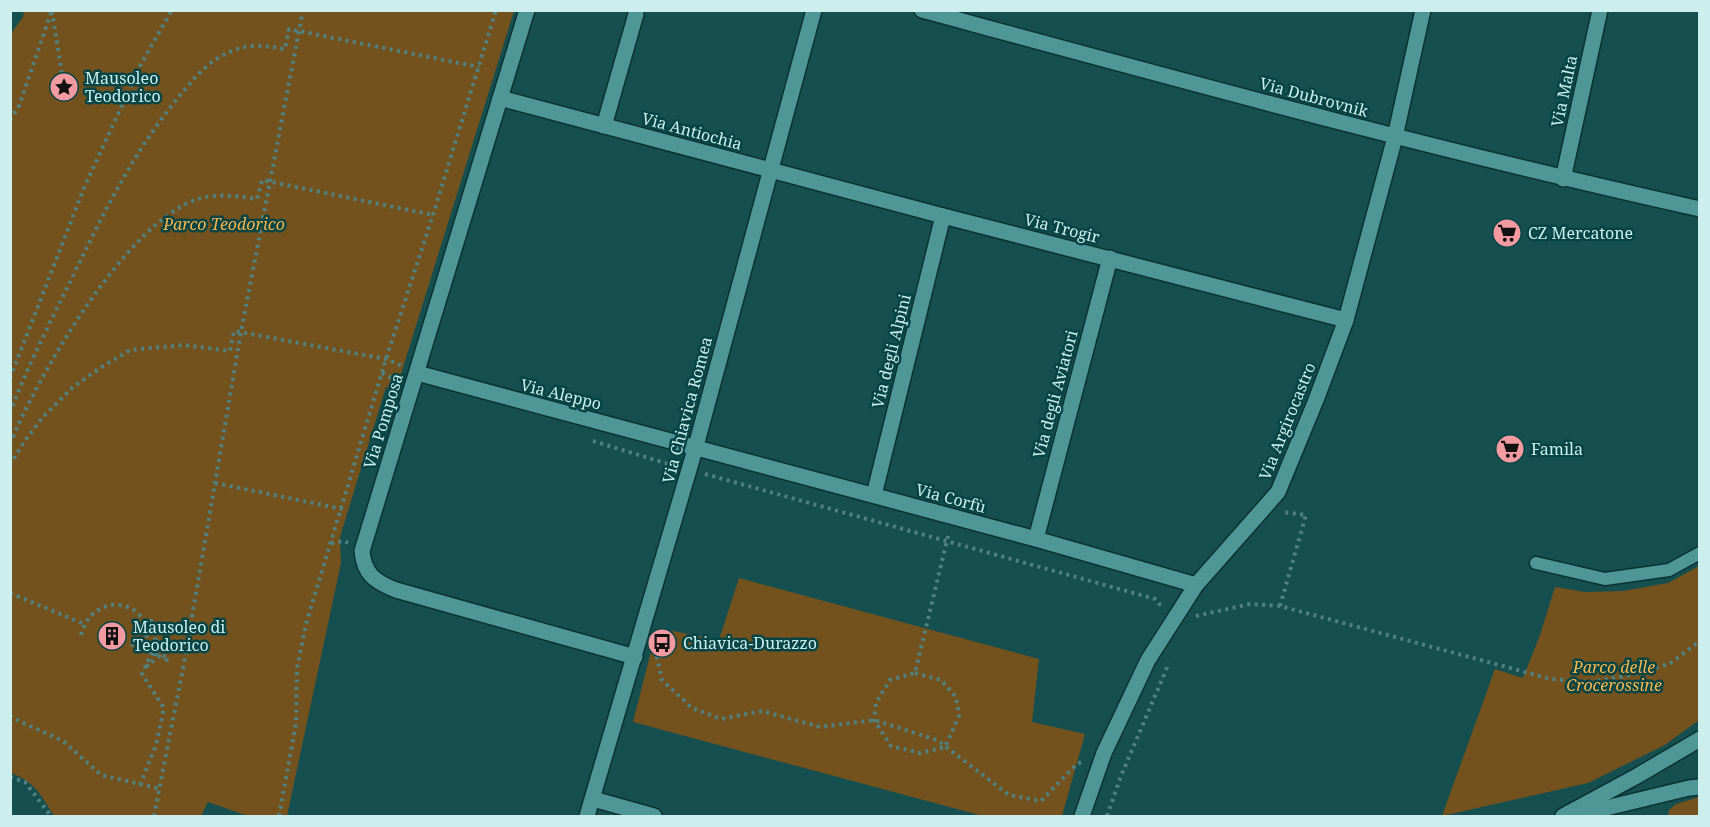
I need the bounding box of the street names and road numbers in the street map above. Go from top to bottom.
street label: Via Malta [1546,53,1582,129]
street label: Via Dubrovnik [1257,72,1371,122]
street label: Via Antiochia [639,107,745,155]
street label: Via Trogir [1022,208,1102,248]
street label: Via degli Alpini [866,292,916,410]
street label: Via degli Aviatori [1027,328,1083,460]
street label: Via Chiavica Romea [657,334,717,486]
street label: Via Argirocastro [1253,359,1321,483]
street label: Via Pomposa [358,371,408,471]
street label: Via Aleppo [518,373,604,415]
street label: Via Corfù [914,478,988,518]

